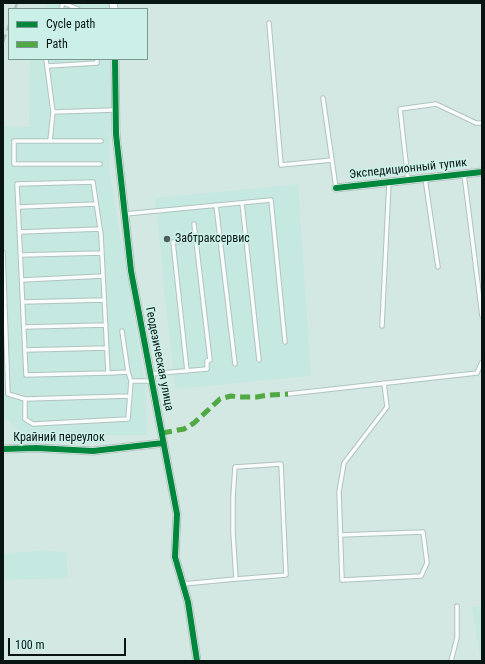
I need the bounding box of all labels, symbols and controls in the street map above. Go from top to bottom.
legend [8,8,148,60]
text: Cycle path [46,17,95,31]
text: Path [46,37,68,51]
street label: Экспедиционный тупик [348,156,468,182]
place label: Забтраксервис [175,232,250,246]
marker: Забтраксервис [162,234,172,244]
street label: Геодезическая улица [142,306,176,412]
street label: Крайний переулок [13,431,105,445]
scale bar [10,630,128,656]
text: 100 m [15,638,45,652]

